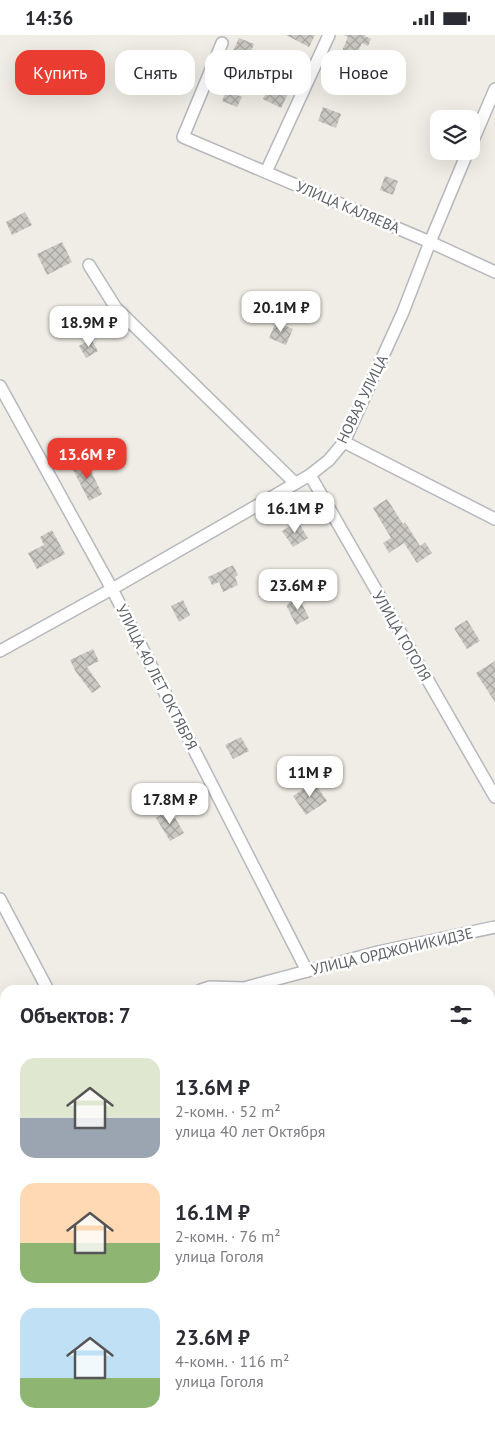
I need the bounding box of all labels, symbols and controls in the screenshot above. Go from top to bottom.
text: 14:36 [25,6,73,30]
chip: Купить [15,50,105,95]
chip: Снять [115,50,195,95]
chip: Фильтры [205,50,311,95]
chip: Новое [321,50,406,95]
map controls [430,110,480,160]
button: layers [430,110,480,160]
street label: УЛИЦА КАЛЯЕВА [293,177,403,238]
pin: 20.1M ₽ [235,291,327,333]
text: 20.1M ₽ [252,297,310,317]
pin: 18.9M ₽ [43,305,135,348]
text: 18.9M ₽ [60,312,118,332]
street label: НОВАЯ УЛИЦА [332,351,392,447]
pin: 13.6M ₽ [41,437,133,480]
text: 13.6M ₽ [58,444,116,464]
pin: 16.1M ₽ [249,491,341,534]
text: 16.1M ₽ [266,498,324,518]
pin: 23.6M ₽ [252,569,344,611]
text: 23.6M ₽ [269,575,327,595]
street label: УЛИЦА ГОГОЛЯ [369,588,435,684]
street label: УЛИЦА 40 ЛЕТ ОКТЯБРЯ [112,601,202,753]
pin: 11M ₽ [275,755,345,798]
text: 11M ₽ [288,762,332,782]
pin: 17.8M ₽ [124,783,216,825]
text: 17.8M ₽ [142,789,198,809]
street label: УЛИЦА ОРДЖОНИКИДЗЕ [309,923,475,979]
icon: filters [447,1001,475,1029]
text: Объектов: 7 [20,1002,131,1029]
text: 13.6M ₽ [175,1074,250,1101]
icon: home [60,1078,120,1138]
text: 2-комн. · 52 m² [175,1101,281,1121]
text: улица 40 лет Октября [175,1121,325,1141]
text: 16.1M ₽ [175,1199,250,1226]
icon: home [60,1203,120,1263]
text: 2-комн. · 76 m² [175,1226,281,1246]
text: улица Гоголя [175,1246,264,1266]
text: 23.6M ₽ [175,1324,250,1351]
icon: home [60,1328,120,1388]
text: 4-комн. · 116 m² [175,1351,289,1371]
text: улица Гоголя [175,1371,264,1391]

